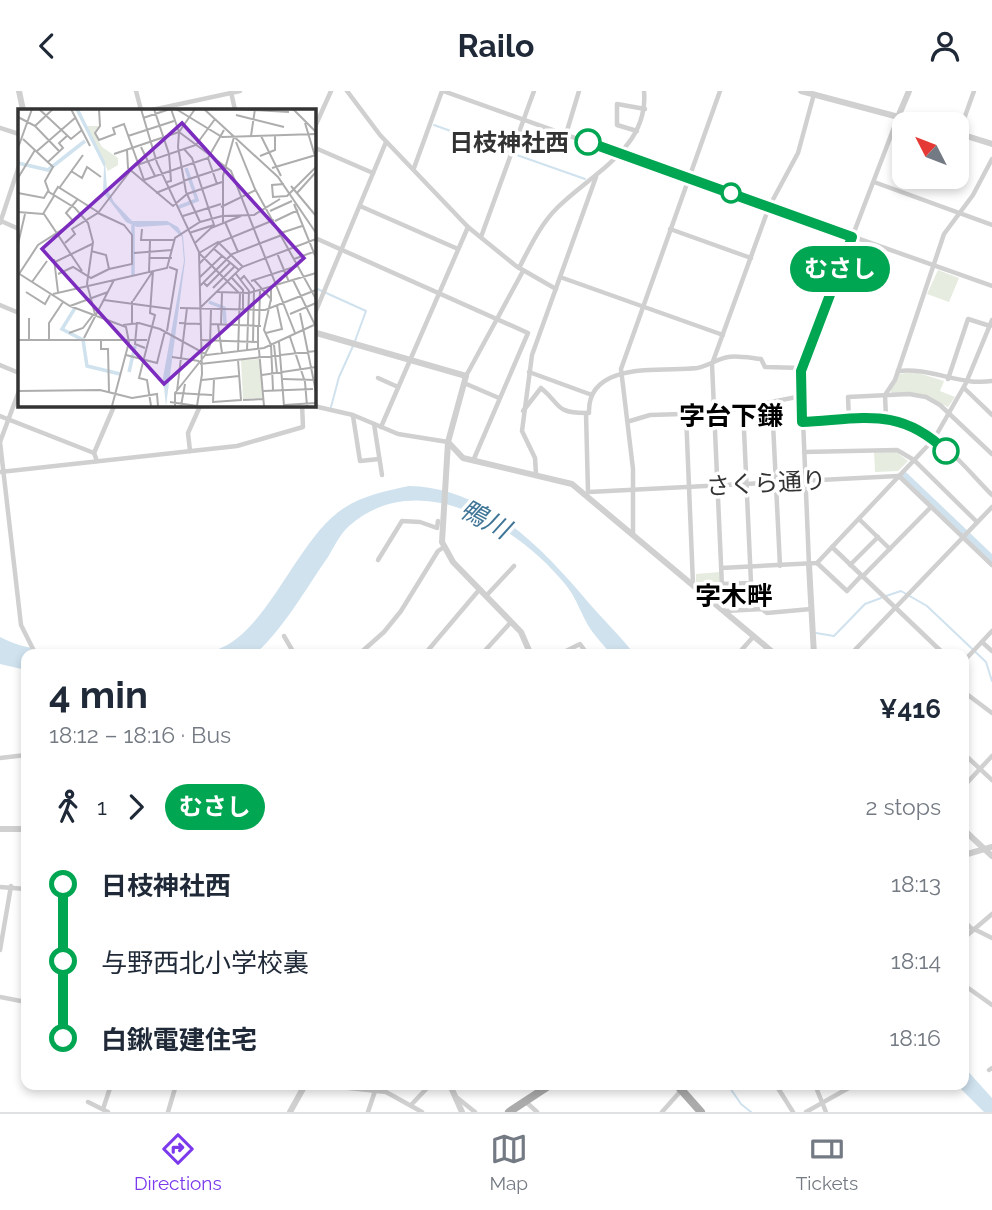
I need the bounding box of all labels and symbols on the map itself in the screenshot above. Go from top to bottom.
inset map [18,109,315,406]
north arrow [892,112,970,189]
place label: 日枝神社西 [449,128,569,157]
marker: 日枝神社西 [575,129,601,155]
unlabelled marker [721,183,741,203]
line badge: むさし [800,246,880,292]
district label: 字台下鎌 [679,401,783,431]
unlabelled marker [933,438,959,464]
street label: さくら通り [705,465,827,501]
water label: 鴨川 [455,494,518,546]
district label: 字木畔 [695,581,773,611]

